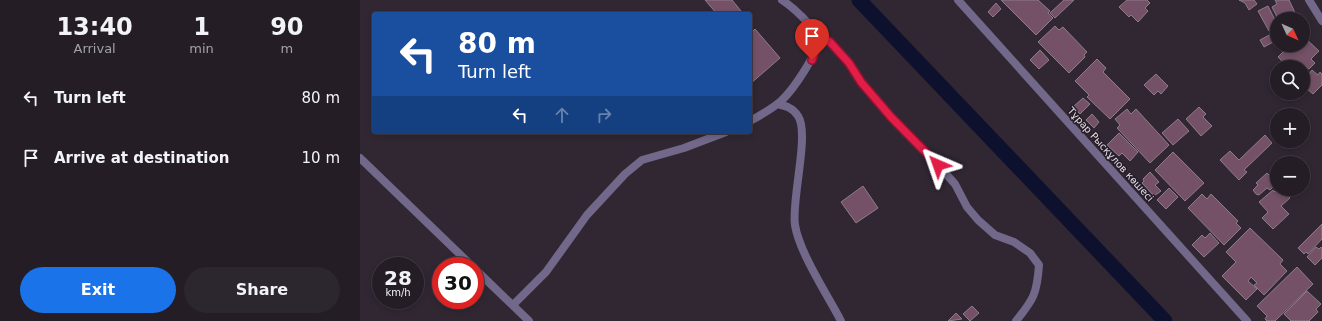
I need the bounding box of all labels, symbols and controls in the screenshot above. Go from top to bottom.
north arrow [1270,12,1310,52]
map controls [1270,12,1310,196]
text: 13:40 [56,13,133,41]
text: 1 [193,13,210,41]
text: 90 [270,13,304,41]
pin [795,19,829,60]
icon: arrive [801,25,823,47]
text: 80 m [458,27,536,60]
icon: left [392,28,444,80]
text: Arrival [73,41,116,56]
text: min [189,41,214,56]
text: m [281,41,293,56]
button: search [1270,60,1310,100]
text: Turn left [458,61,531,82]
icon: left [20,87,42,109]
text: Turn left [54,89,126,107]
text: 80 m [302,89,340,107]
icon: left [509,104,531,126]
icon: ahead [551,104,573,126]
icon: right [593,104,615,126]
street label: Тұрар Рысқұлов көшесі [1065,104,1156,204]
button: + [1270,108,1310,148]
position arrow [917,144,959,186]
icon: arrive [20,147,42,169]
text: Arrive at destination [54,149,229,167]
text: 10 m [302,149,340,167]
button: − [1270,156,1310,196]
speed limit sign: 30 [432,257,484,309]
text: 28 [384,266,412,290]
button: Exit [20,267,176,313]
button: Share [184,267,340,313]
text: km/h [385,287,411,298]

